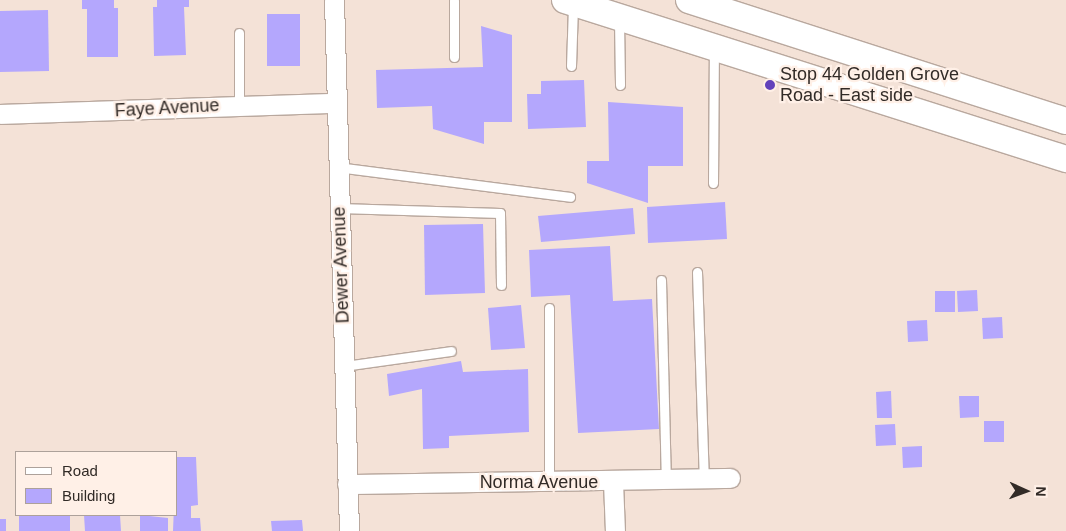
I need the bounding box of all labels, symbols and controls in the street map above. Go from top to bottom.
place label: Stop 44 Golden Grove Road - East side [780,64,959,106]
marker: Stop 44 Golden Grove Road - East side [764,79,776,91]
street label: Faye Avenue [114,94,220,122]
street label: Dewer Avenue [328,206,354,324]
legend [15,451,178,516]
text: Road [62,462,98,479]
north arrow [1001,466,1051,516]
street label: Norma Avenue [479,471,599,493]
text: N [1033,486,1049,497]
text: Building [62,487,115,504]

